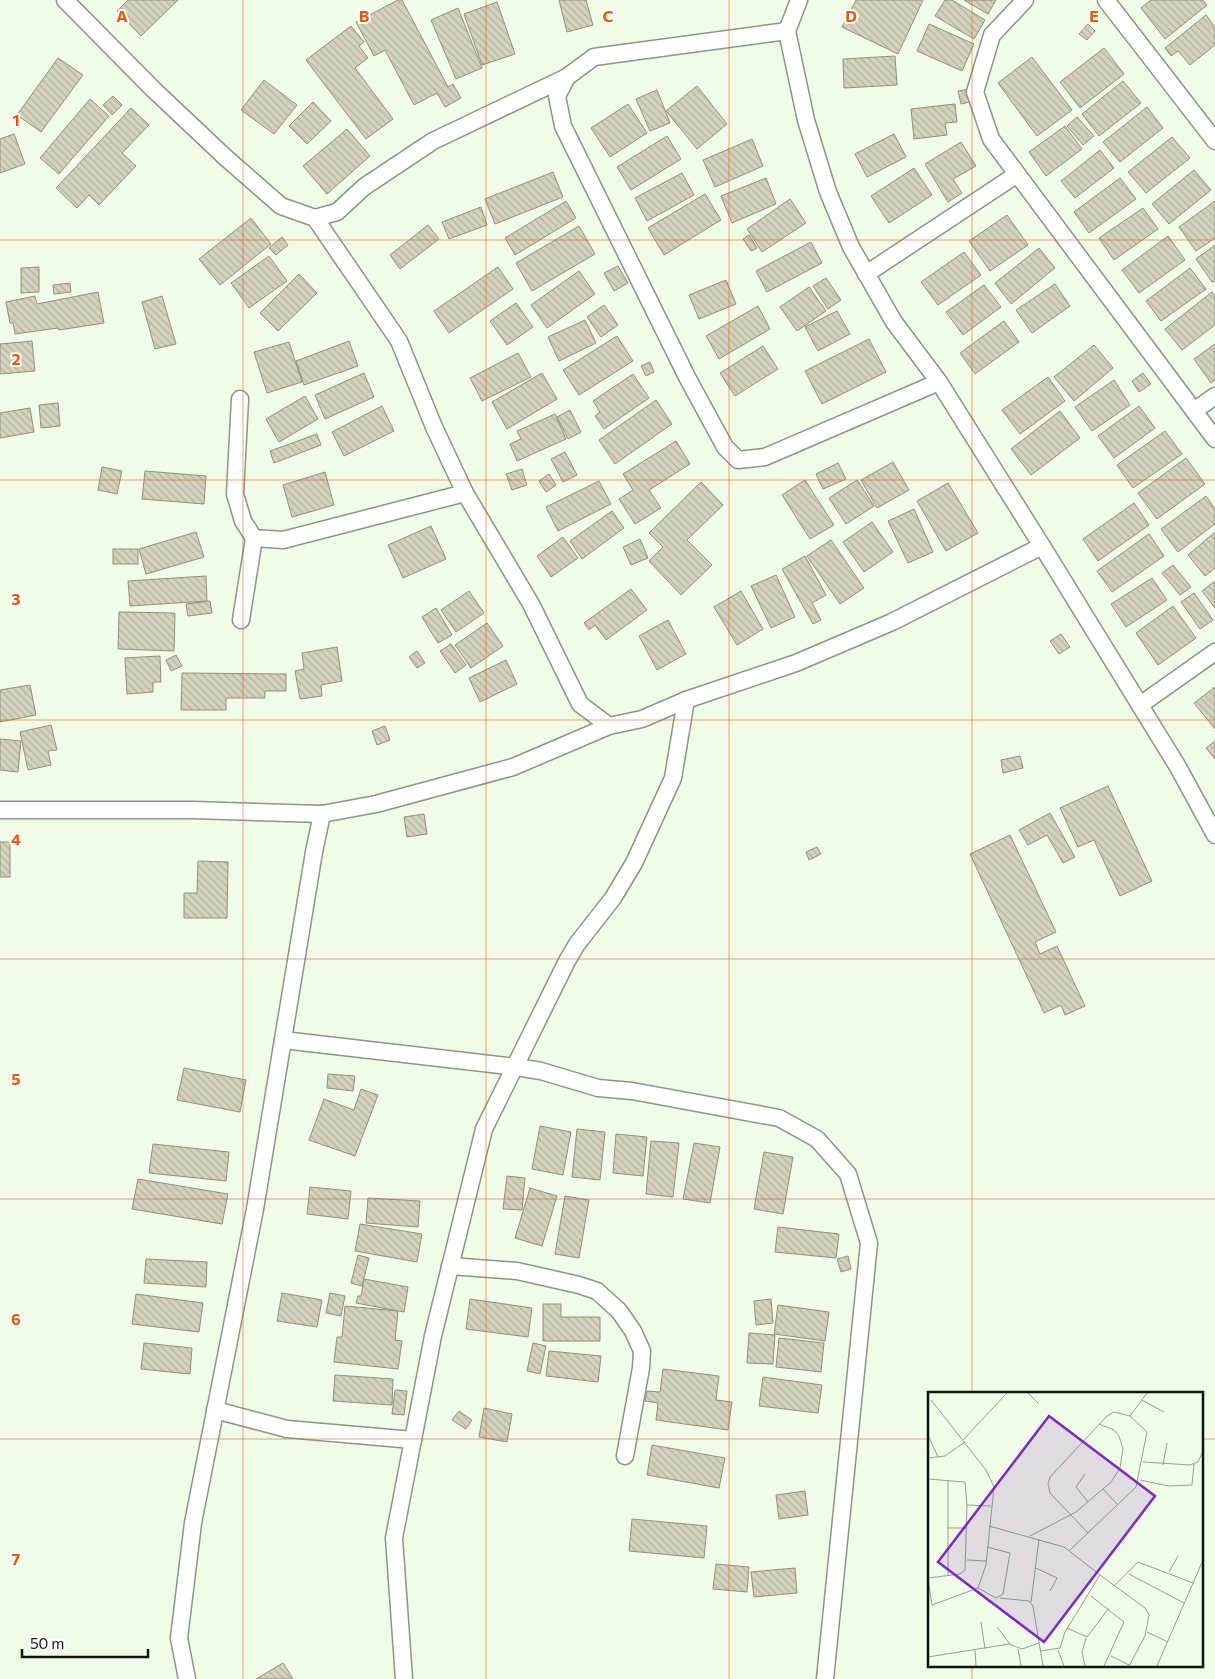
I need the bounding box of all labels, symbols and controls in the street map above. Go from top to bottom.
text: A [116,6,128,25]
text: B [359,6,370,25]
text: C [603,6,614,25]
text: D [845,6,857,25]
text: E [1089,6,1099,25]
text: 1 [12,110,20,129]
text: 2 [11,349,21,368]
text: 3 [11,589,21,608]
text: 4 [11,829,21,848]
text: 5 [11,1069,21,1088]
text: 6 [11,1309,21,1328]
inset map [928,1392,1202,1666]
text: 7 [12,1549,21,1568]
scale bar [22,1626,149,1658]
text: 50 m [30,1634,64,1652]

